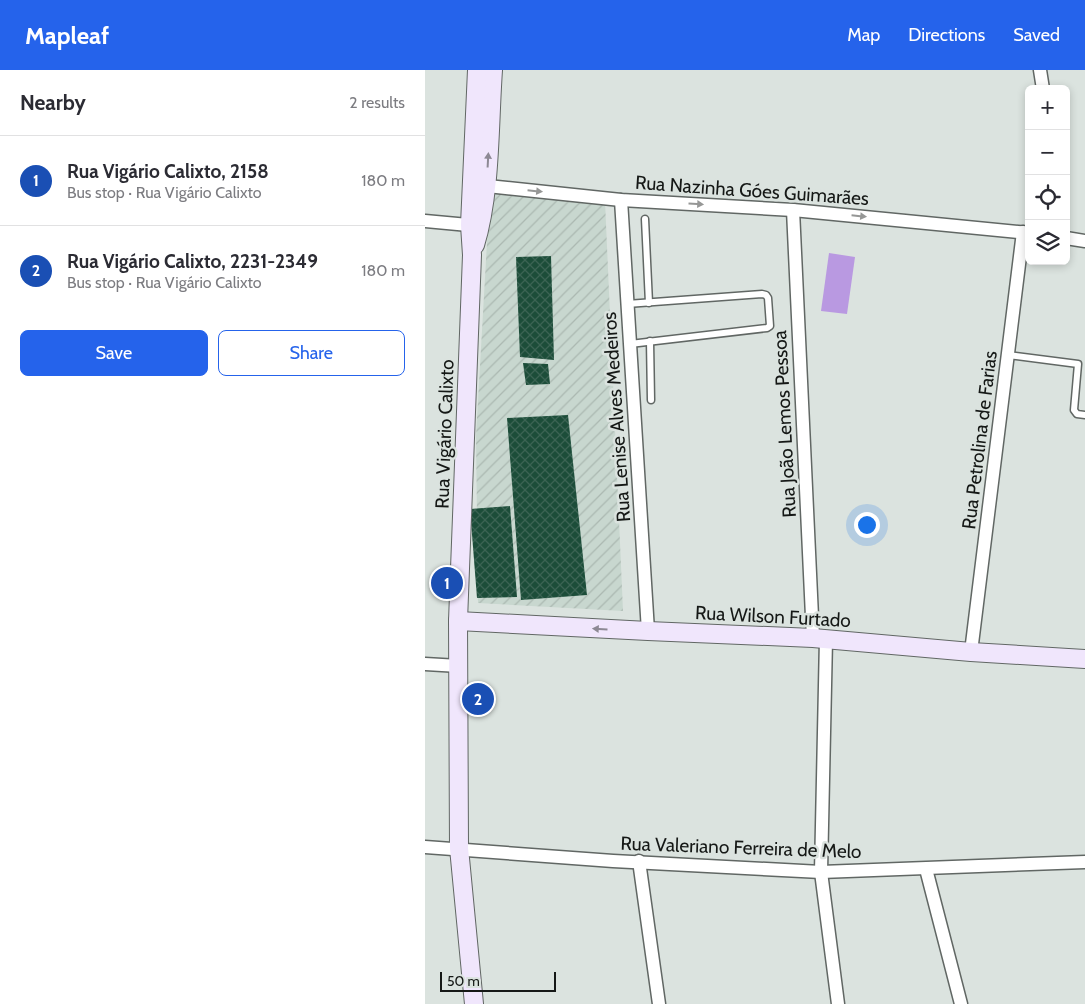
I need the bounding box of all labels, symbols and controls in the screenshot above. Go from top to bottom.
text: Mapleaf [25,21,109,50]
text: Map [847,24,880,46]
text: Directions [908,24,985,46]
text: Saved [1013,24,1060,46]
map controls [1025,85,1070,265]
button: + [1025,85,1070,130]
text: Nearby [20,90,86,115]
text: 2 results [349,93,405,112]
button: − [1025,130,1070,175]
one-way arrow [484,152,492,168]
text: Rua Vigário Calixto, 2158 [67,160,269,183]
text: 1 [33,171,39,190]
text: 180 m [361,171,405,190]
street label: Rua Nazinha Góes Guimarães [634,171,870,210]
button: locate [1025,175,1070,220]
text: Bus stop · Rua Vigário Calixto [67,183,262,202]
one-way arrow [527,187,543,195]
one-way arrow [689,200,705,208]
one-way arrow [851,212,867,220]
button: layers [1025,220,1070,265]
text: Rua Vigário Calixto, 2231-2349 [67,250,318,273]
text: 2 [32,261,40,280]
text: 180 m [361,261,405,280]
text: Bus stop · Rua Vigário Calixto [67,273,262,292]
street label: Rua Lenise Alves Medeiros [598,311,635,523]
button: Save [20,330,208,376]
button: Share [218,330,405,376]
street label: Rua João Lemos Pessoa [768,330,801,518]
street label: Rua Petrolina de Farias [957,349,1002,531]
street label: Rua Vigário Calixto [430,359,459,509]
your location [854,512,880,538]
pin: 1 [431,564,463,602]
street label: Rua Wilson Furtado [695,601,851,632]
one-way arrow [591,624,607,632]
pin: 2 [462,680,494,718]
street label: Rua Valeriano Ferreira de Melo [620,832,862,863]
scale bar [440,969,556,992]
text: 50 m [447,972,480,990]

